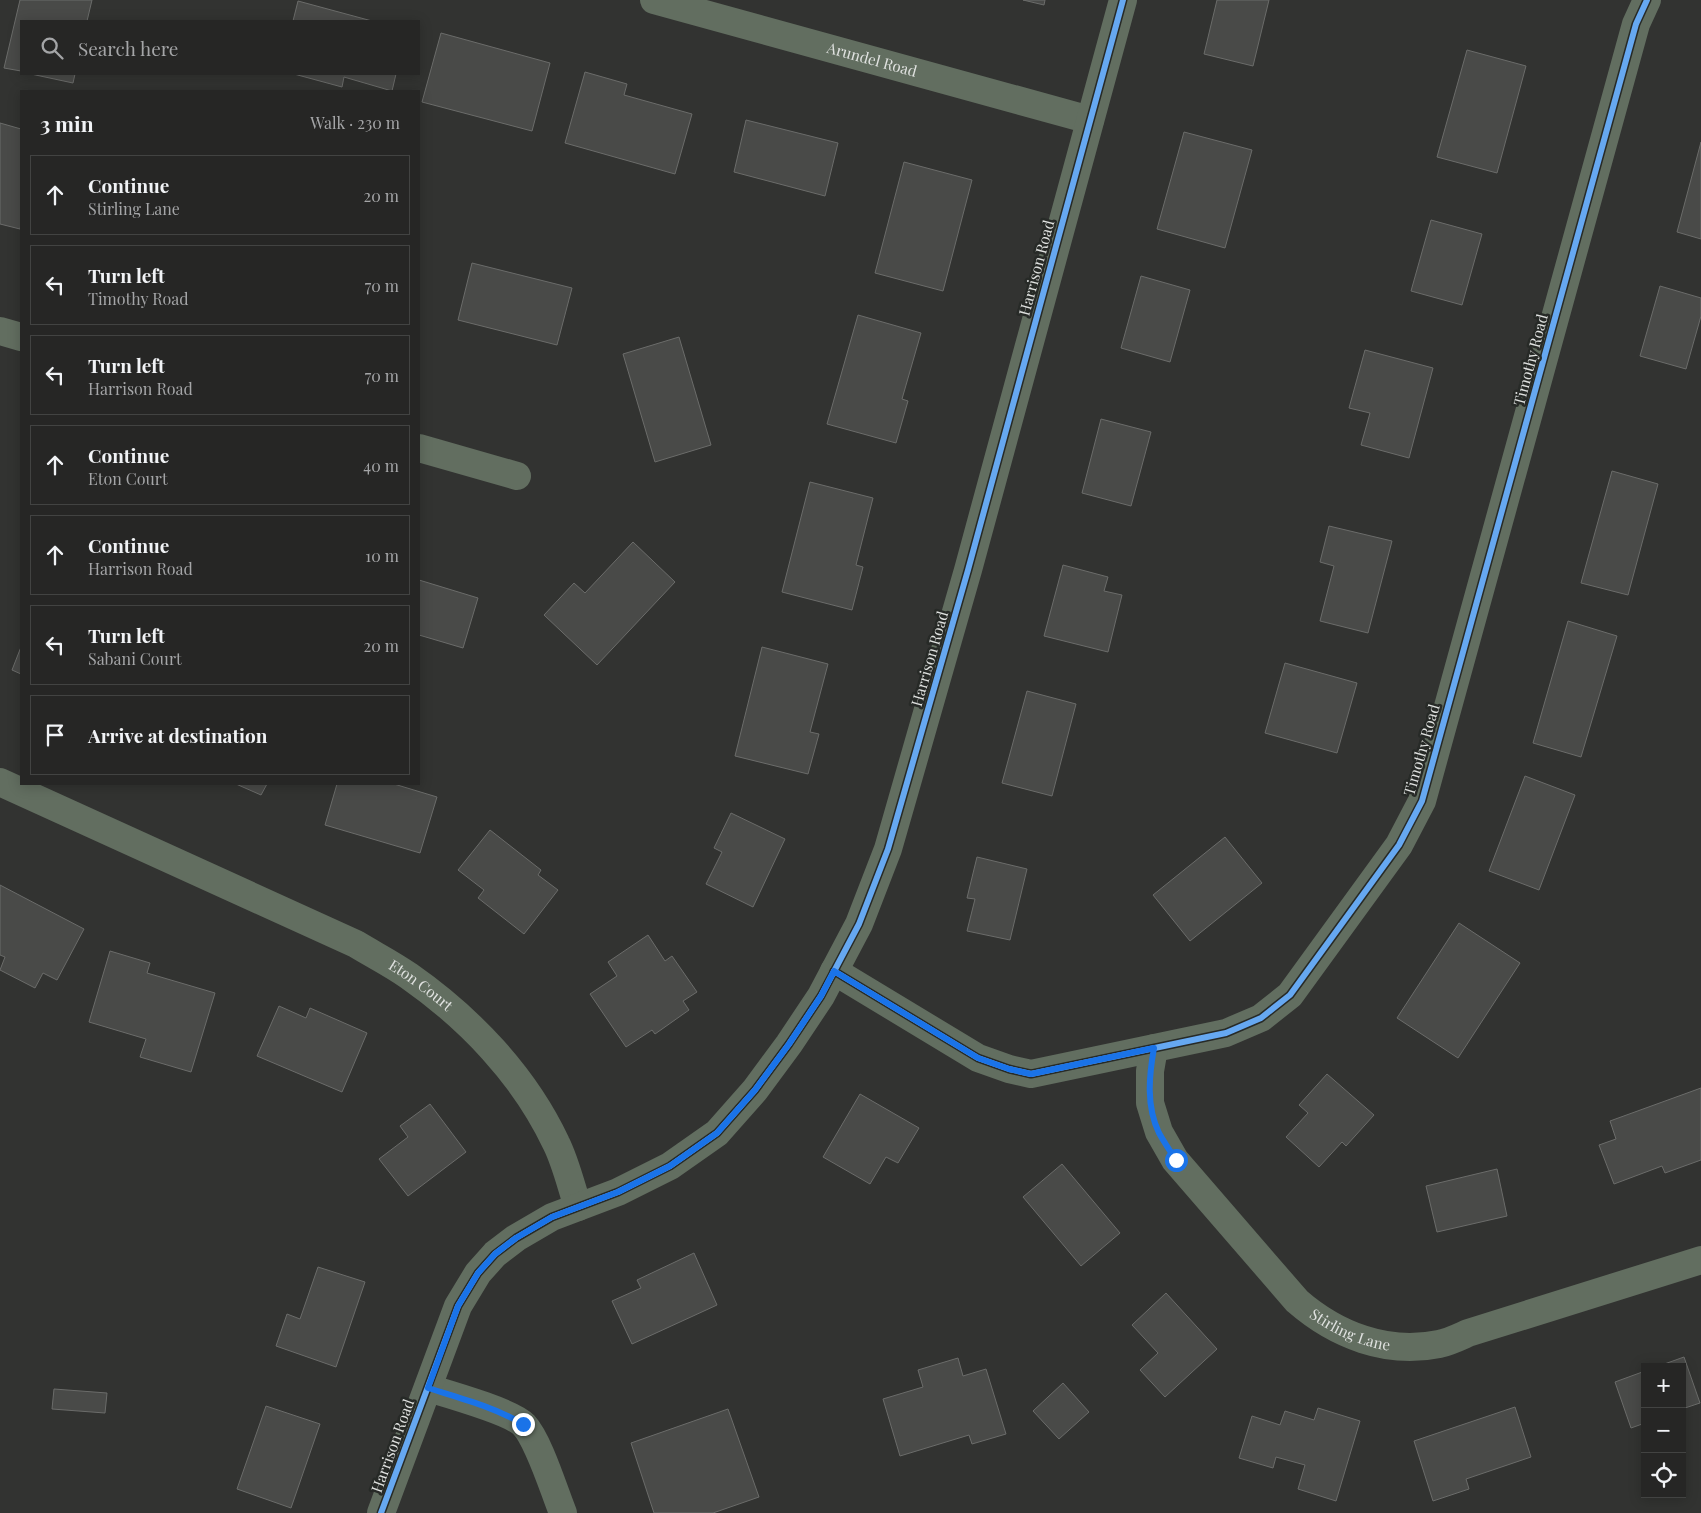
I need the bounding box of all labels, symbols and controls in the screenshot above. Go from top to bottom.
search box [20,20,420,75]
icon: search [38,34,66,62]
text: Search here [78,35,178,61]
street label: Arundel Road [824,37,920,81]
text: 3 min [40,109,94,137]
text: Walk · 230 m [310,112,400,133]
text: Continue [88,172,169,198]
icon: ahead [41,181,69,209]
text: 20 m [364,185,399,206]
text: Stirling Lane [88,198,180,219]
street label: Harrison Road [1014,217,1058,318]
text: Turn left [88,262,165,288]
icon: left [41,271,69,299]
text: 70 m [365,275,399,296]
text: Timothy Road [88,288,189,309]
street label: Timothy Road [1508,311,1552,408]
text: Turn left [88,352,165,378]
icon: left [41,361,69,389]
text: 70 m [365,365,399,386]
text: Harrison Road [88,378,193,399]
text: Continue [88,442,169,468]
icon: ahead [41,451,69,479]
text: 40 m [363,455,399,476]
text: Eton Court [88,468,168,489]
text: Continue [88,532,169,558]
icon: ahead [41,541,69,569]
text: 10 m [365,545,399,566]
text: Harrison Road [88,558,193,579]
street label: Harrison Road [906,608,952,709]
text: Turn left [88,622,165,648]
icon: left [41,631,69,659]
text: 20 m [364,635,399,656]
text: Sabani Court [88,648,182,669]
street label: Timothy Road [1398,701,1444,798]
icon: arrive [41,721,69,749]
text: Arrive at destination [88,722,268,748]
street label: Eton Court [385,954,458,1015]
route start [1165,1149,1188,1172]
street label: Stirling Lane [1306,1304,1392,1355]
map controls [1641,1363,1686,1498]
button: + [1641,1363,1686,1408]
street label: Harrison Road [366,1396,418,1495]
button: − [1641,1408,1686,1453]
route end [512,1413,535,1436]
button: locate [1641,1453,1686,1498]

